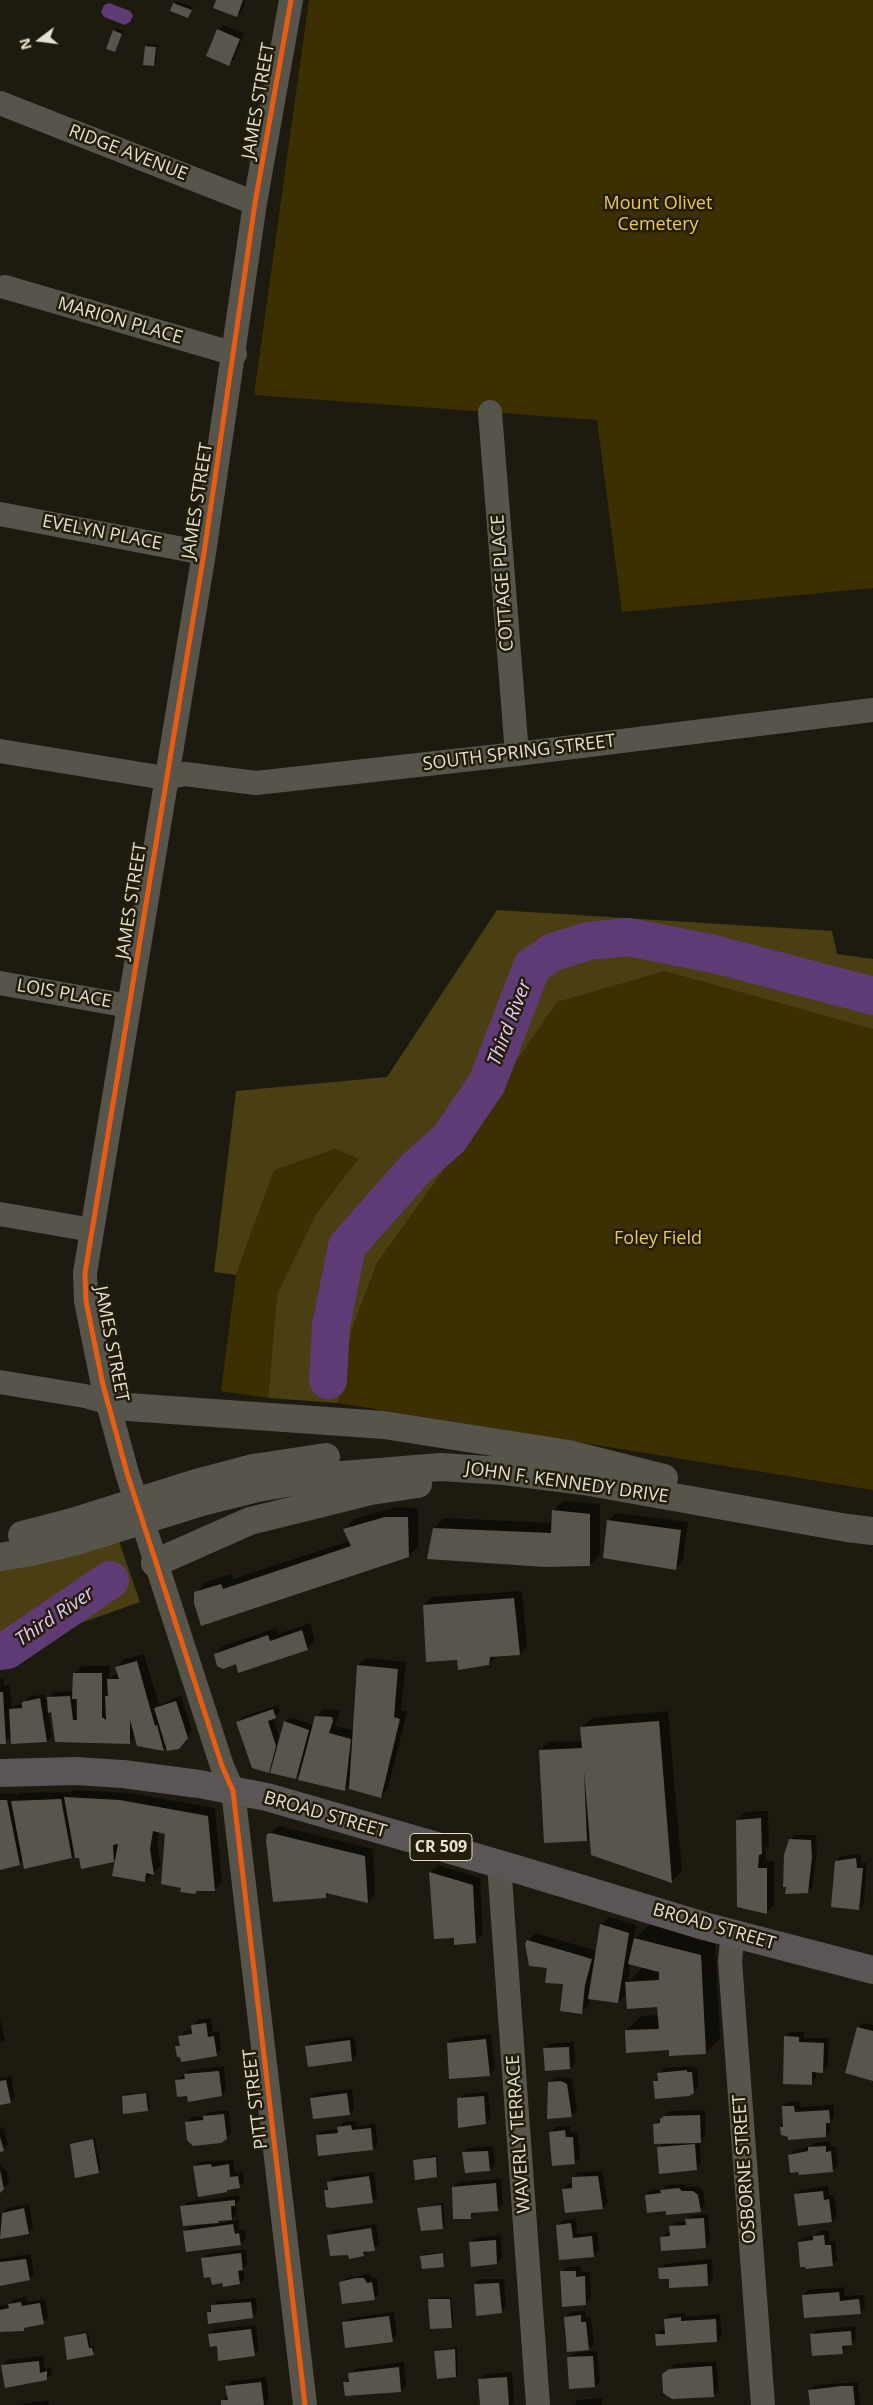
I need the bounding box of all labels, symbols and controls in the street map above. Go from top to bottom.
north arrow [15,15,65,65]
text: N [14,36,36,52]
street label: JAMES STREET [238,41,280,161]
street label: RIDGE AVENUE [65,120,191,186]
park label: Mount Olivet Cemetery [604,193,712,235]
street label: MARION PLACE [55,293,185,349]
street label: JAMES STREET [178,441,218,561]
street label: EVELYN PLACE [40,511,164,555]
street label: COTTAGE PLACE [487,514,519,652]
street label: SOUTH SPRING STREET [421,730,617,776]
street label: JAMES STREET [112,841,152,961]
street label: LOIS PLACE [15,975,113,1013]
water label: Third River [483,977,537,1069]
park label: Foley Field [614,1228,702,1250]
street label: JAMES STREET [89,1284,133,1404]
street label: JOHN F. KENNEDY DRIVE [464,1458,670,1508]
water label: Third River [11,1582,99,1652]
street label: BROAD STREET [261,1787,389,1843]
road number: CR 509 [410,1834,472,1860]
street label: BROAD STREET [650,1899,778,1955]
street label: PITT STREET [239,2047,273,2151]
street label: WAVERLY TERRACE [503,2054,535,2214]
street label: OSBORNE STREET [729,2094,761,2244]

